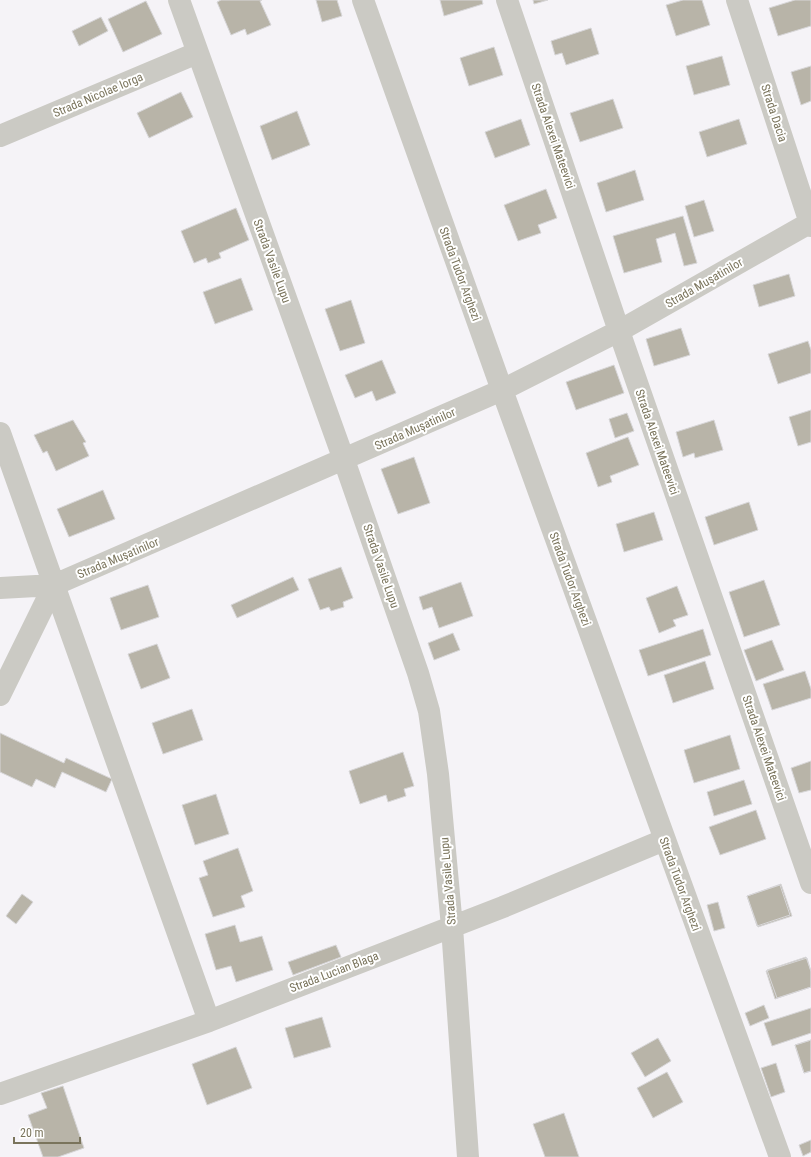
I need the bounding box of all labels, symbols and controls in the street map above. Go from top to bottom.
street label: Strada Nicolae Iorga [51,70,145,120]
street label: Strada Alexei Mateevici [528,81,578,191]
street label: Strada Dacia [758,82,790,144]
street label: Strada Vasile Lupu [250,217,294,305]
street label: Strada Tudor Arghezi [437,225,483,323]
street label: Strada Muşatinilor [663,255,745,311]
street label: Strada Alexei Mateevici [632,387,682,497]
street label: Strada Muşatinilor [373,405,458,453]
street label: Strada Vasile Lupu [360,522,402,610]
street label: Strada Tudor Arghezi [547,530,593,628]
street label: Strada Muşatinilor [75,534,161,581]
street label: Strada Alexei Mateevici [739,693,789,803]
street label: Strada Tudor Arghezi [657,835,703,933]
street label: Strada Vasile Lupu [437,836,459,925]
street label: Strada Lucian Blaga [288,949,381,995]
scale bar [14,1119,80,1145]
text: 20 m [20,1126,44,1140]

